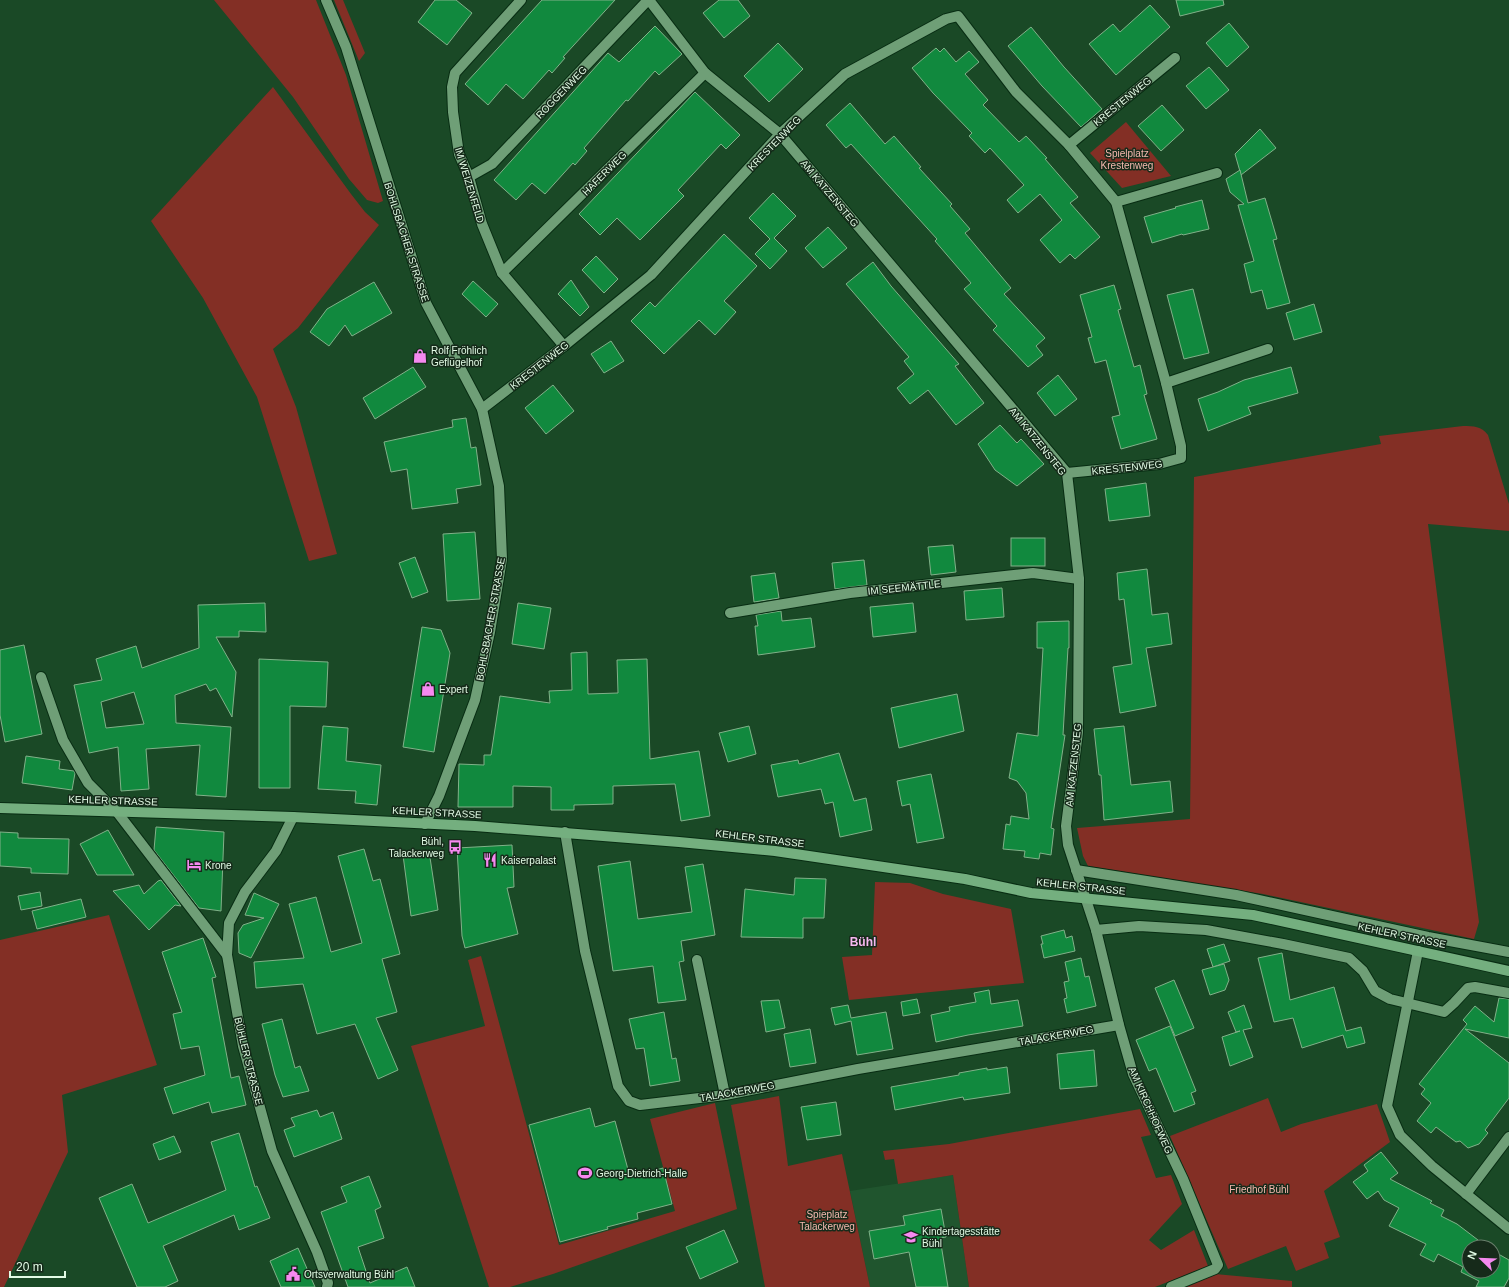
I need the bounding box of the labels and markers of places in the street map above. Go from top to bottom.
place label: Rolf Fröhlich Geflügelhof [431,345,487,368]
shop icon: Rolf Fröhlich Geflügelhof [412,348,428,364]
shop icon: Expert [420,681,436,697]
place label: Expert [439,684,468,695]
place label: Bühl, Talackerweg [388,836,444,859]
bus stop icon: Bühl, Talackerweg [447,839,463,855]
restaurant icon: Kaiserpalast [482,852,498,868]
place label: Kaiserpalast [501,855,556,866]
hotel icon: Krone [186,857,202,873]
place label: Krone [205,860,232,871]
sports icon: Georg-Dietrich-Halle [577,1165,593,1181]
place label: Georg-Dietrich-Halle [596,1168,688,1179]
place label: Kindertagesstätte Bühl [922,1226,1000,1249]
school or university icon: Kindertagesstätte Bühl [903,1229,919,1245]
public building icon: Ortsverwaltung Bühl [285,1266,301,1282]
place label: Ortsverwaltung Bühl [304,1269,394,1280]

